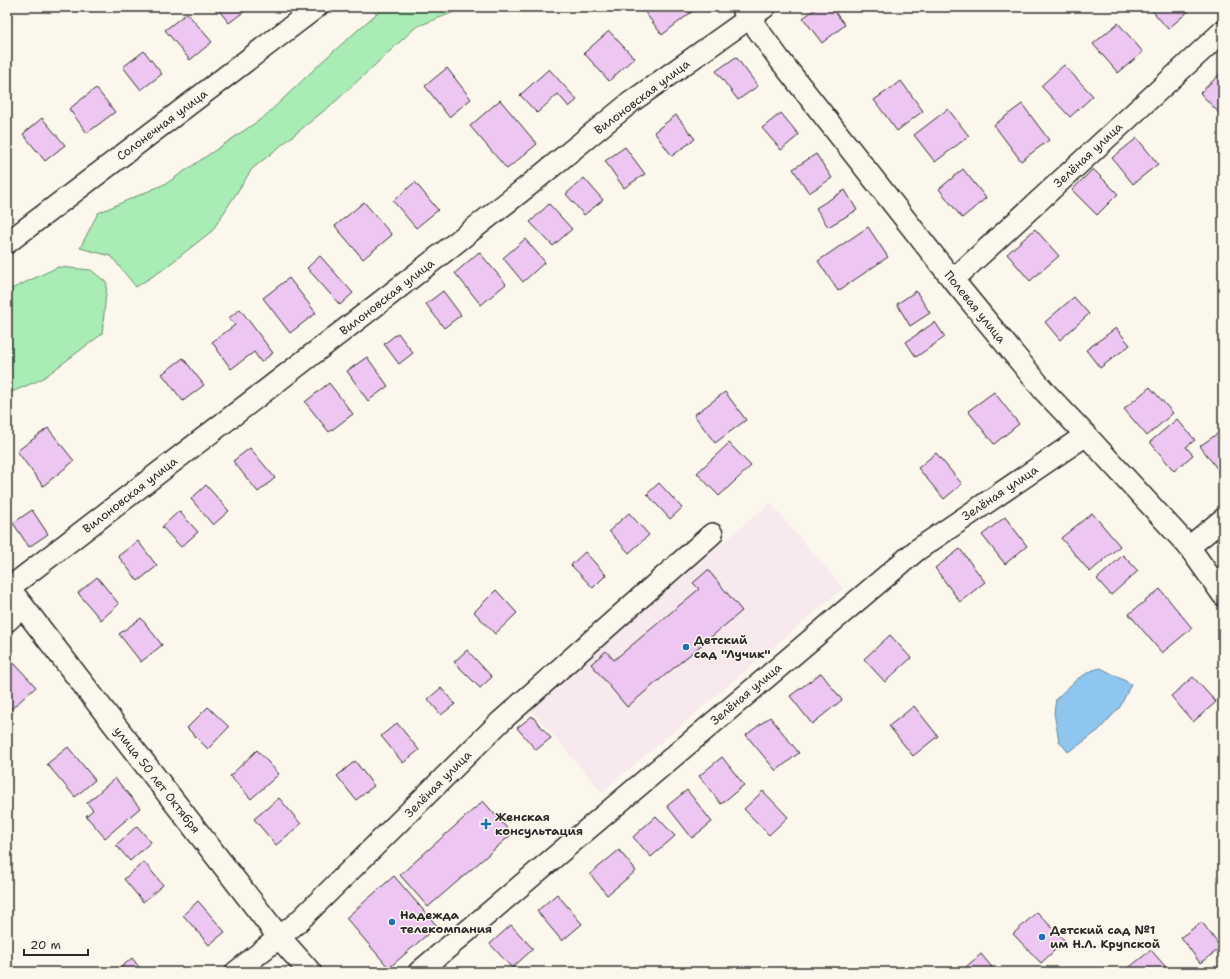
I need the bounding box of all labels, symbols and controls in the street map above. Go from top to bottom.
street label: Вилоновская улица [591,55,693,138]
street label: Солонечная улица [113,85,211,164]
street label: Зелёная улица [1050,119,1126,191]
street label: Вилоновская улица [336,255,438,339]
street label: Полевая улица [941,267,1010,347]
street label: Вилоновская улица [79,453,181,537]
street label: Зелёная улица [959,461,1042,524]
place label: Детский сад "Лучик" [694,632,771,662]
marker: Детский сад "Лучик" [681,642,691,652]
street label: Зелёная улица [707,659,785,729]
street label: улица 50 лет Октября [110,723,204,837]
street label: Зелёная улица [401,747,475,821]
place label: Женская консультация [495,809,583,839]
marker: Женская консультация [480,818,492,830]
place label: Надежда телекомпания [400,907,492,937]
marker: Надежда телекомпания [387,917,397,927]
place label: Детский сад №1 им Н.Л. Крупской [1050,922,1161,952]
scale bar [24,931,88,957]
marker: Детский сад №1 им Н.Л. Крупской [1037,932,1047,942]
text: 20 m [30,937,61,953]

